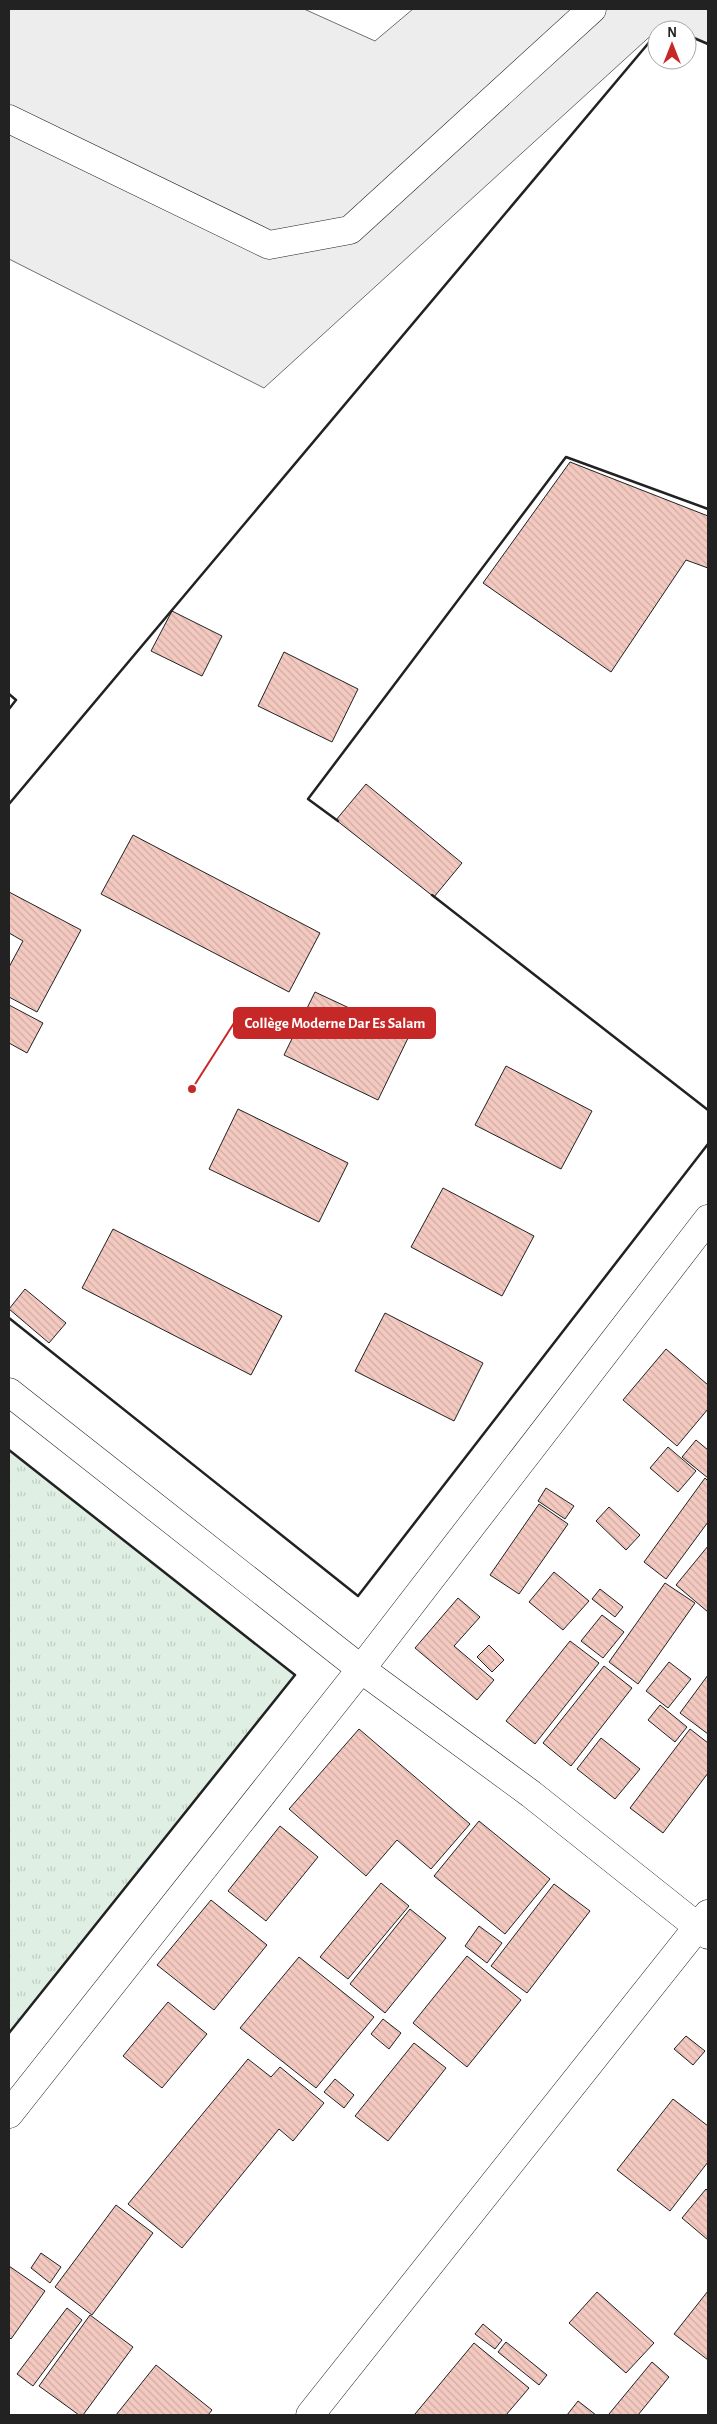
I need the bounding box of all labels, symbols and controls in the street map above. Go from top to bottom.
north arrow [647,20,697,70]
text: N [667,26,677,40]
callout: Collège Moderne Dar Es Salam [234,1008,435,1038]
text: Collège Moderne Dar Es Salam [245,1016,425,1031]

